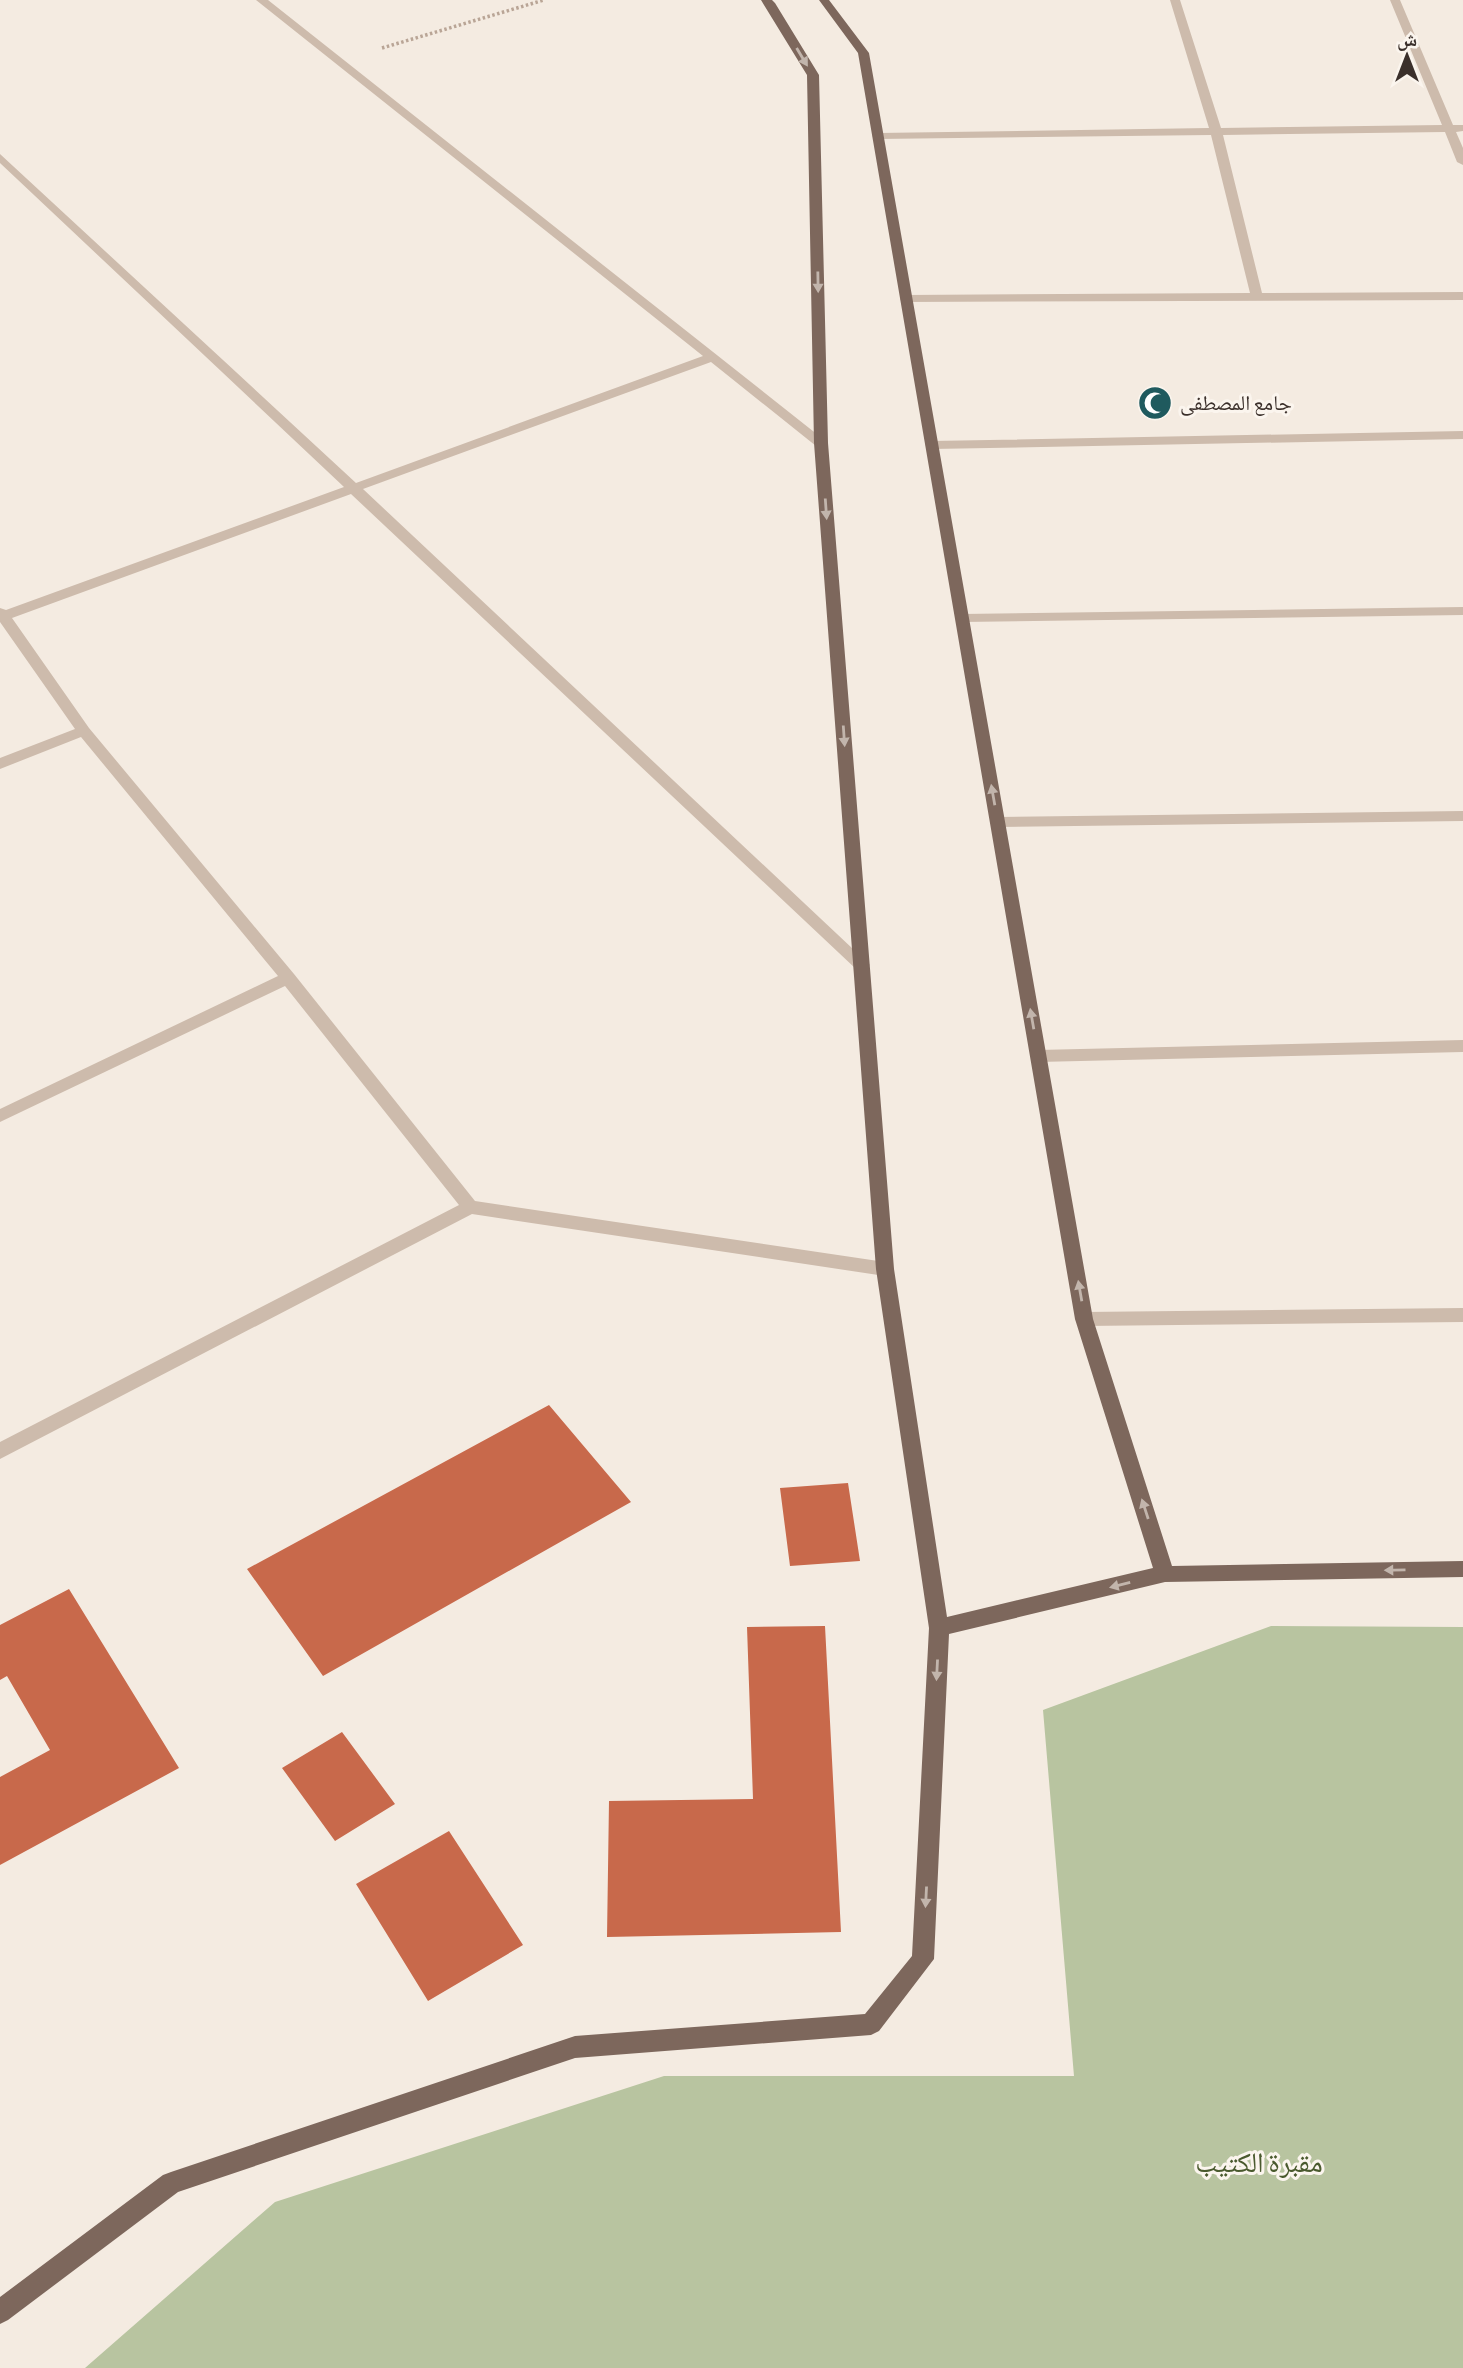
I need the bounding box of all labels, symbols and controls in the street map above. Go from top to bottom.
north arrow [1372,21,1442,91]
text: ش [1397,29,1417,52]
one-way arrow [796,48,809,67]
one-way arrow [812,271,823,293]
mosque icon: جامع المصطفى [1136,384,1174,422]
place label: جامع المصطفى [1180,391,1292,416]
one-way arrow [821,498,832,520]
one-way arrow [839,725,850,747]
one-way arrow [987,784,998,806]
one-way arrow [1026,1008,1037,1030]
one-way arrow [1074,1280,1085,1302]
one-way arrow [1139,1498,1149,1519]
one-way arrow [1384,1565,1406,1576]
one-way arrow [1108,1580,1130,1591]
one-way arrow [932,1659,943,1681]
one-way arrow [921,1887,932,1909]
park label: مقبرة الكتيب [1195,2147,1323,2180]

